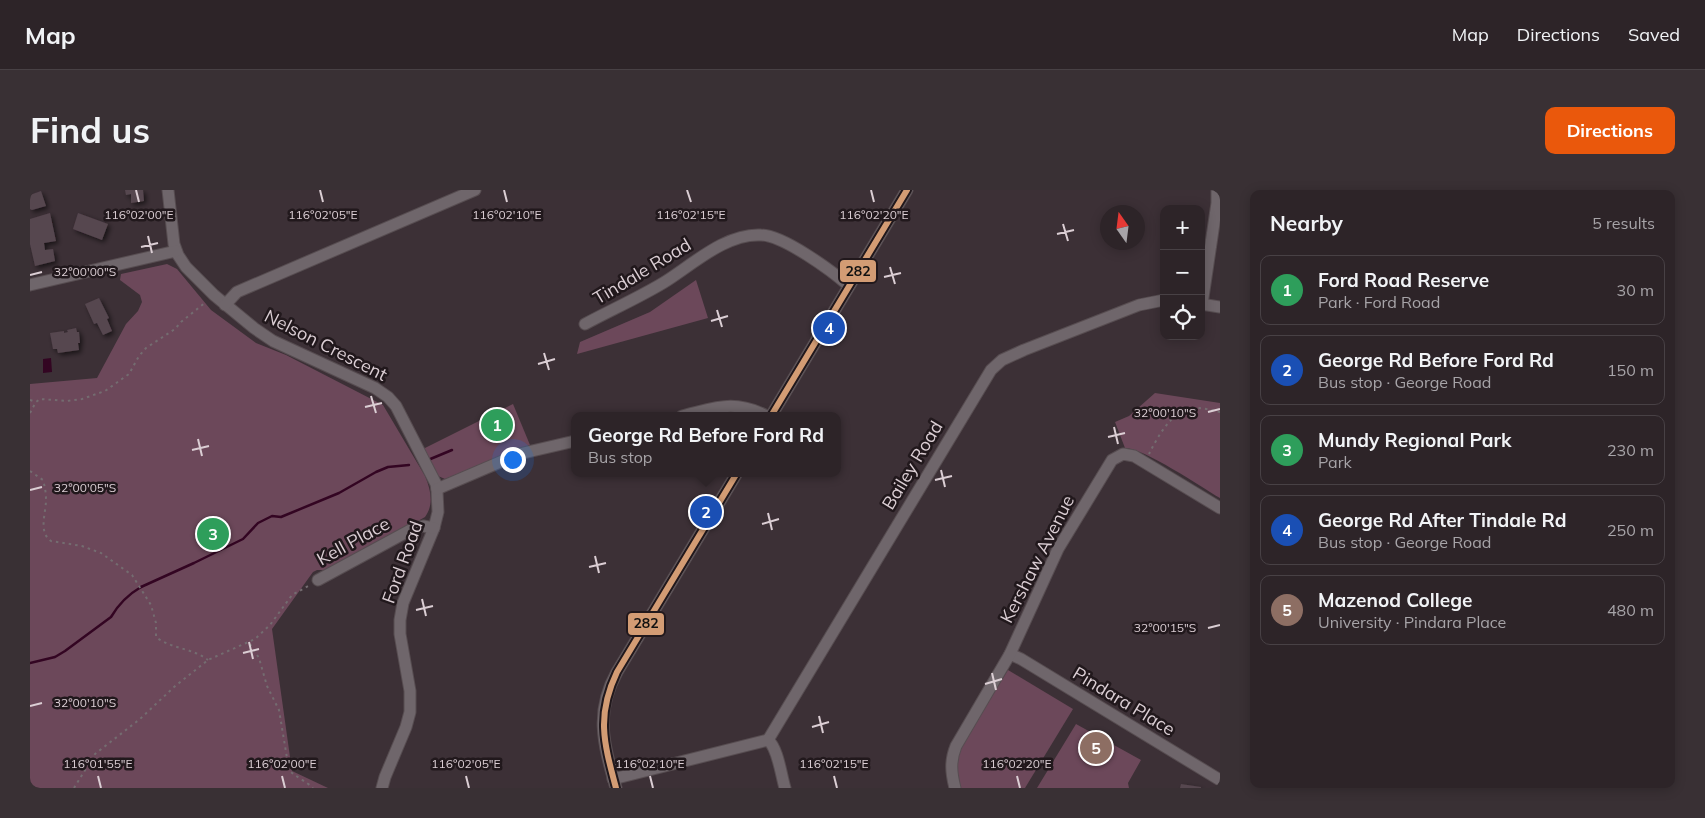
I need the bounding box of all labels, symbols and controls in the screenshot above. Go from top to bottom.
text: Map [25,20,76,50]
text: Map [1452,23,1489,46]
text: Directions [1517,23,1600,46]
text: Saved [1628,23,1680,46]
button: Directions [1545,107,1675,154]
text: Find us [30,108,150,152]
north arrow [1100,205,1145,250]
map controls [1160,205,1205,340]
button: + [1160,205,1205,250]
text: 116°02'00"E [104,207,174,222]
text: 116°02'05"E [288,207,358,222]
text: 116°02'10"E [472,207,542,222]
text: 116°02'15"E [656,207,726,222]
text: 116°02'20"E [839,207,909,222]
text: Nearby [1270,210,1343,236]
text: 5 results [1592,213,1655,233]
street label: Tindale Road [589,233,695,309]
button: − [1160,250,1205,295]
line badge: 282 [839,259,877,283]
text: 282 [845,262,871,280]
text: 32°00'00"S [54,264,116,279]
text: Ford Road Reserve [1318,268,1489,292]
text: 1 [1282,280,1292,300]
text: 30 m [1617,280,1654,300]
text: Park · Ford Road [1318,292,1440,312]
button: locate [1160,295,1205,340]
street label: Nelson Crescent [261,304,391,386]
pin: 4 [813,309,845,347]
text: George Rd Before Ford Rd [1318,348,1554,372]
text: 2 [1282,360,1292,380]
text: 150 m [1607,360,1654,380]
text: Bus stop · George Road [1318,372,1491,392]
text: 32°00'10"S [1134,405,1196,420]
pin: 1 [481,406,513,444]
popup [571,412,841,477]
street label: Bailey Road [876,416,948,514]
text: George Rd Before Ford Rd [588,423,824,447]
text: Mundy Regional Park [1318,428,1512,452]
text: 3 [1282,440,1292,460]
text: 230 m [1607,440,1654,460]
your location [500,447,526,473]
text: Bus stop [588,447,652,467]
text: Park [1318,452,1352,472]
text: 32°00'05"S [54,480,116,495]
street label: Kershaw Avenue [995,491,1079,627]
pin: 2 [690,493,722,531]
text: George Rd After Tindale Rd [1318,508,1566,532]
street label: Kell Place [313,512,393,570]
pin: 3 [197,515,229,553]
street label: Ford Road [376,518,428,606]
text: 4 [1282,520,1292,540]
text: 250 m [1607,520,1654,540]
text: Bus stop · George Road [1318,532,1491,552]
text: Mazenod College [1318,588,1472,612]
text: 5 [1282,600,1292,620]
text: 480 m [1607,600,1654,620]
line badge: 282 [627,612,665,636]
text: University · Pindara Place [1318,612,1506,632]
text: 282 [633,614,659,632]
text: 32°00'15"S [1134,620,1196,635]
street label: Pindara Place [1069,661,1179,741]
text: 32°00'10"S [54,695,116,710]
pin: 5 [1080,729,1112,767]
text: 116°01'55"E [63,756,133,771]
text: 116°02'00"E [247,756,317,771]
text: 116°02'05"E [431,756,501,771]
text: 116°02'10"E [615,756,685,771]
text: 116°02'15"E [799,756,869,771]
text: 116°02'20"E [982,756,1052,771]

